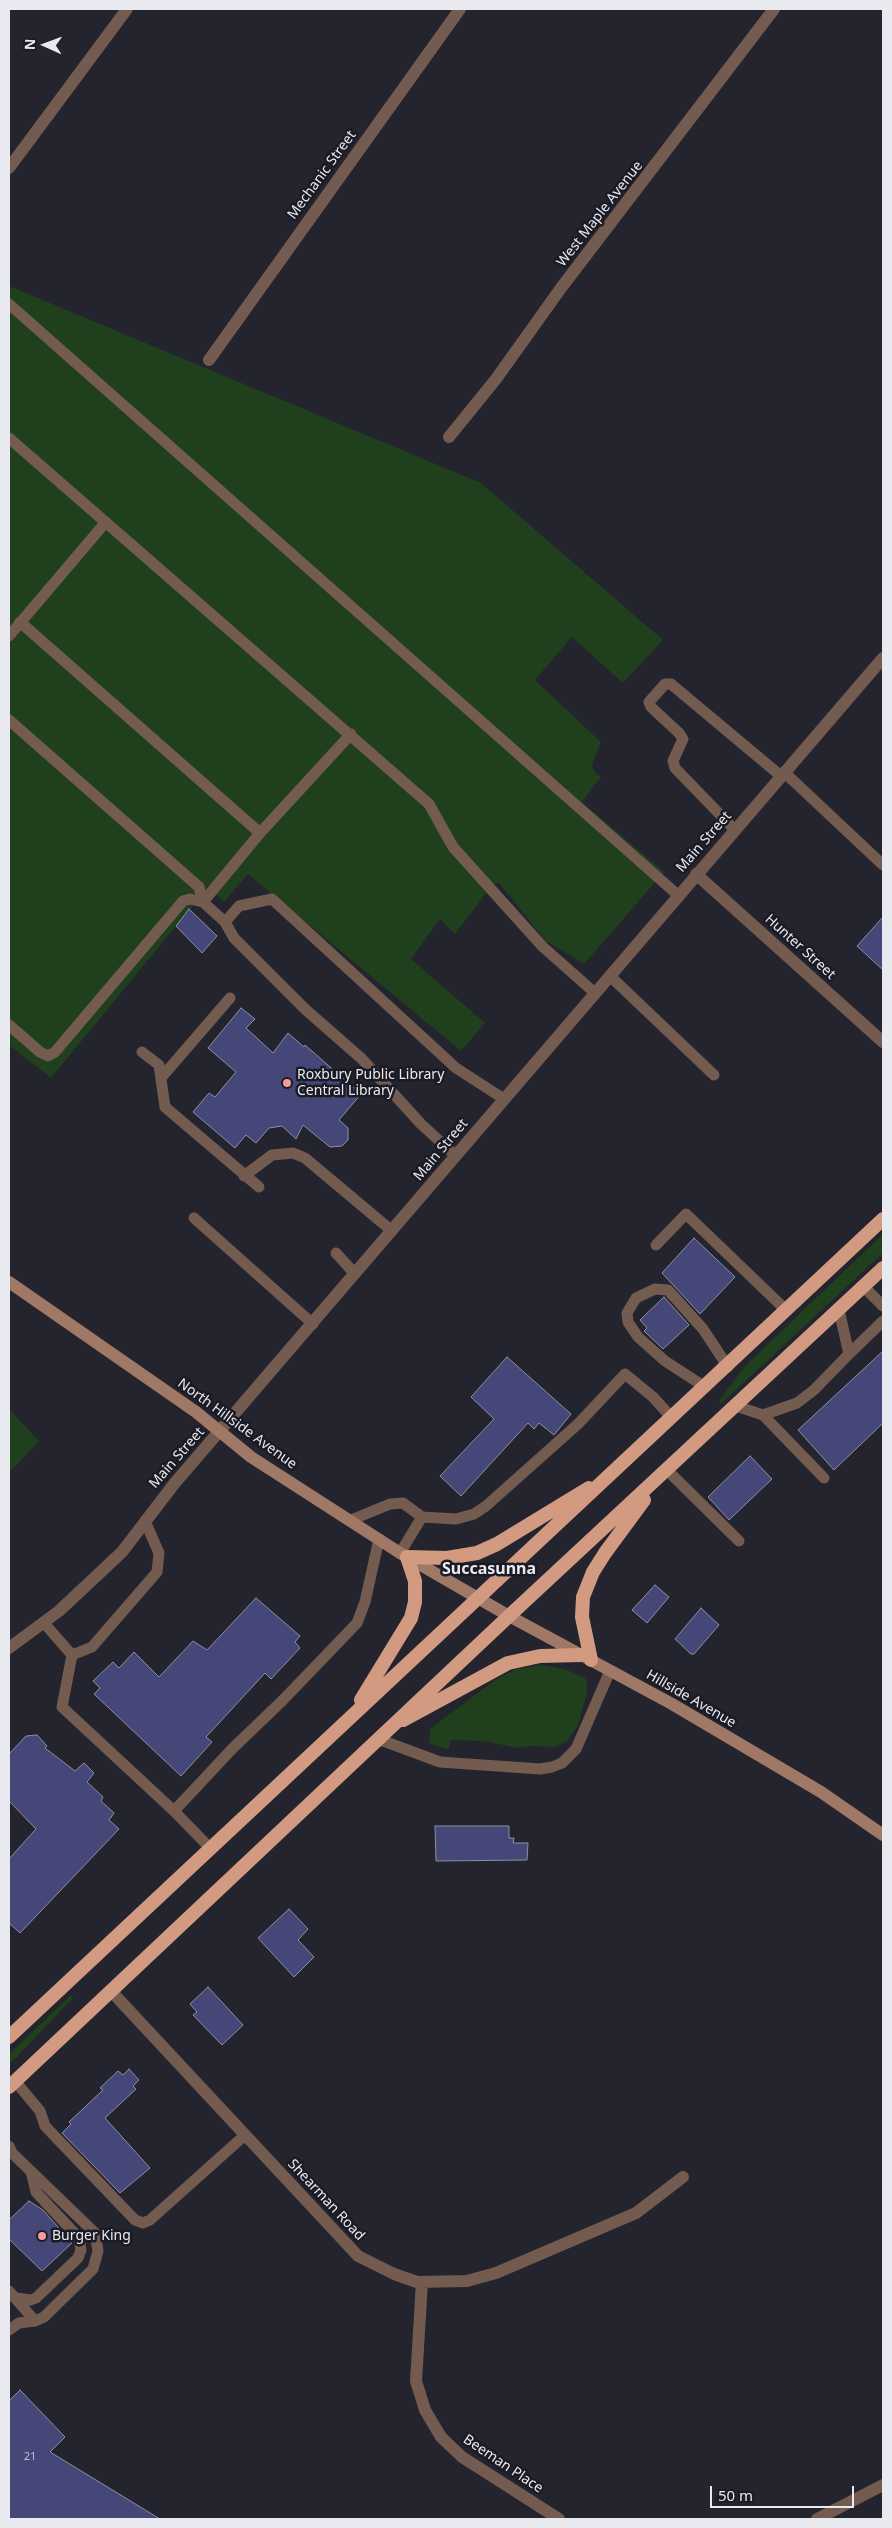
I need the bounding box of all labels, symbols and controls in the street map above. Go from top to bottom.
north arrow [20,20,70,70]
text: N [20,38,39,50]
street label: Mechanic Street [284,127,360,223]
street label: West Maple Avenue [554,158,646,270]
street label: Main Street [673,808,735,876]
street label: Hunter Street [761,911,839,983]
place label: Roxbury Public Library Central Library [297,1067,444,1100]
marker: Roxbury Public Library Central Library [281,1077,293,1089]
street label: Main Street [410,1116,472,1184]
street label: North Hillside Avenue [174,1375,300,1473]
street label: Main Street [146,1424,208,1492]
district label: Succasunna [442,1559,536,1579]
street label: Hillside Avenue [643,1667,739,1731]
street label: Shearman Road [284,2156,368,2244]
place label: Burger King [52,2228,131,2244]
marker: Burger King [36,2230,48,2242]
street label: Beeman Place [460,2431,546,2497]
house number: 21 [24,2450,36,2464]
scale bar [712,2476,856,2508]
text: 50 m [718,2485,753,2505]

